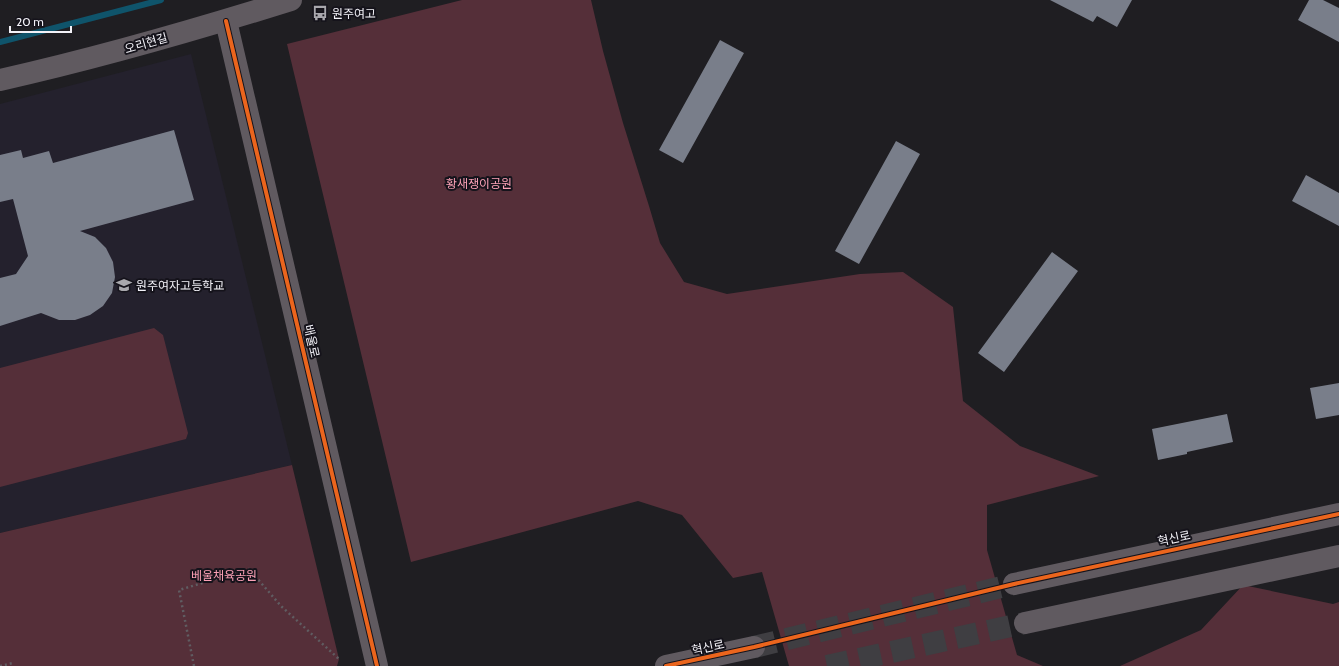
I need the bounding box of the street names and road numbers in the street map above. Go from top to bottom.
street label: 오리현길 [123,30,169,56]
street label: 배울로 [301,323,323,359]
street label: 혁신로 [1156,527,1192,549]
street label: 혁신로 [690,636,726,658]

